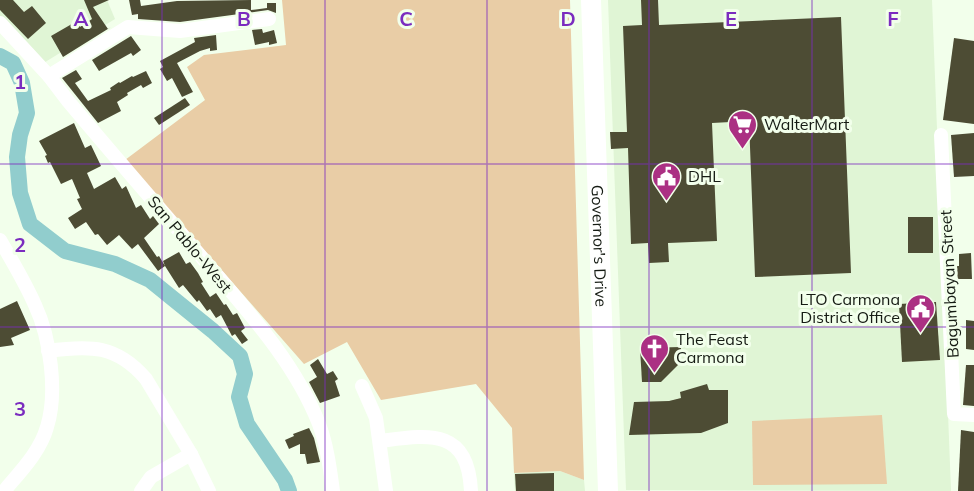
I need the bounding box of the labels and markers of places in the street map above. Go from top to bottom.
supermarket icon: WalterMart [727,108,759,150]
place label: WalterMart [764,114,850,134]
public building icon: DHL [651,160,683,202]
place label: DHL [688,166,721,186]
place label: LTO Carmona District Office [800,289,900,327]
public building icon: LTO Carmona District Office [905,292,937,334]
place label: The Feast Carmona [676,329,749,367]
church icon: The Feast Carmona [639,332,671,374]

